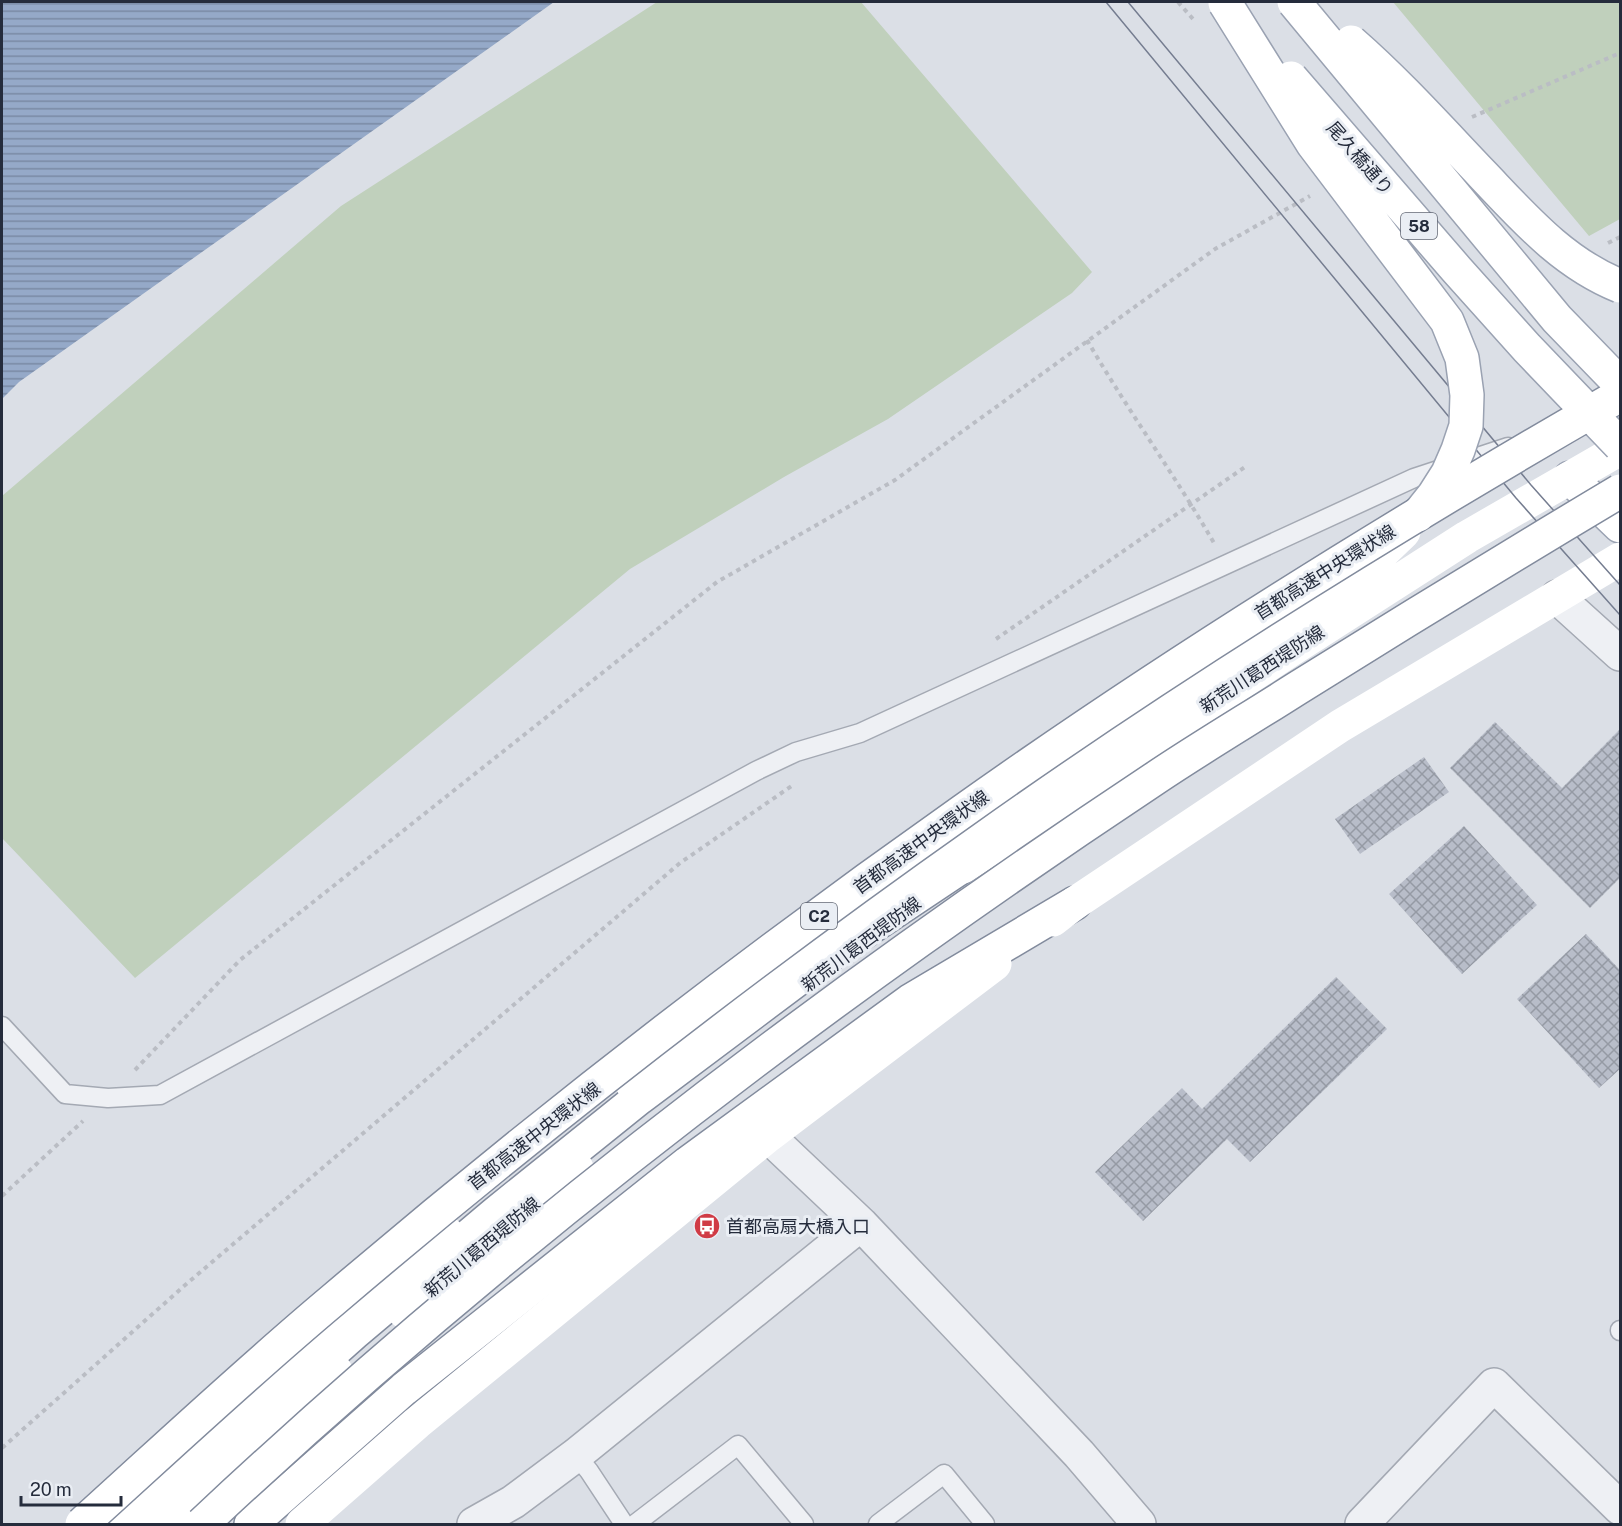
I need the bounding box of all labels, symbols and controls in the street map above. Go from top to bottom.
street label: 尾久橋通り [1323,117,1397,199]
road number: 58 [1401,213,1437,239]
street label: 首都高速中央環状線 [1251,520,1399,624]
street label: 新荒川葛西堤防線 [1196,621,1328,717]
street label: 首都高速中央環状線 [849,786,993,898]
street label: 新荒川葛西堤防線 [797,892,925,996]
road number: C2 [801,903,837,929]
street label: 首都高速中央環状線 [464,1078,604,1194]
street label: 新荒川葛西堤防線 [420,1193,544,1301]
bus stop icon: 首都高扇大橋入口 [692,1211,722,1241]
place label: 首都高扇大橋入口 [726,1216,870,1237]
scale bar [21,1469,122,1507]
text: 20 m [30,1479,72,1500]

